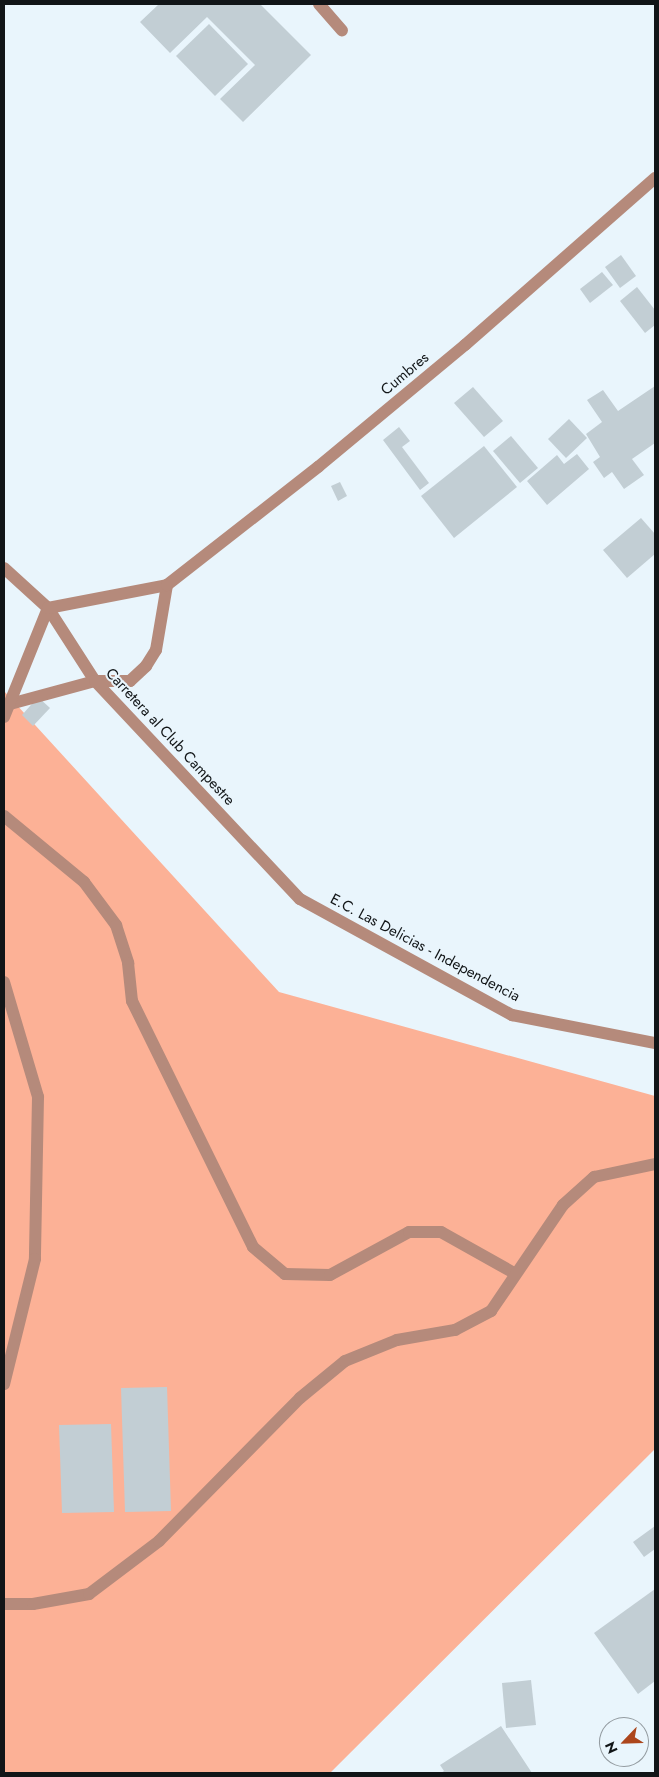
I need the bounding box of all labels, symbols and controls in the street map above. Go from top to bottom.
street label: Cumbres [377,349,433,399]
street label: Carretera al Club Campestre [102,665,238,809]
street label: E.C. Las Delicias - Independencia [327,890,523,1006]
north arrow [599,1717,649,1767]
text: N [600,1739,623,1757]

